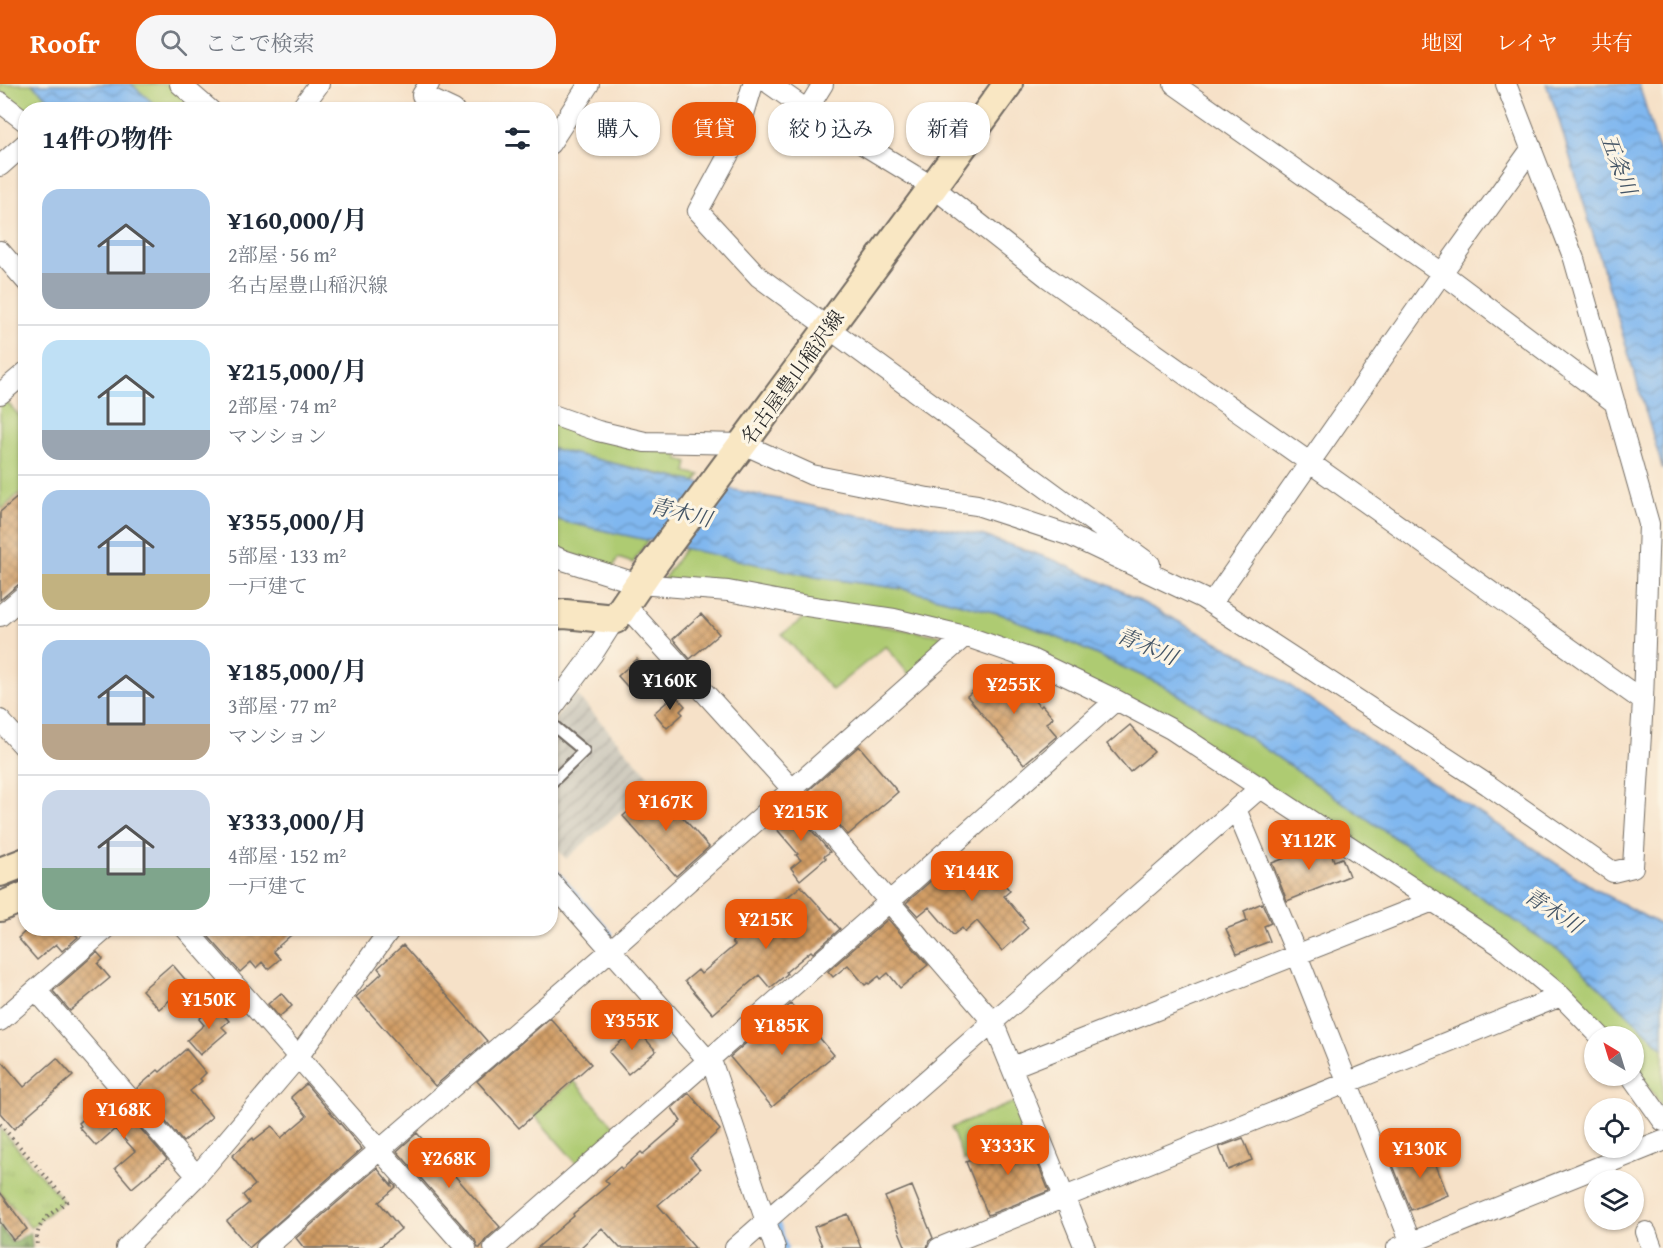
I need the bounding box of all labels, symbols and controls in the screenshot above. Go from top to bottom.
search box [136,15,556,69]
text: Roofr [30,22,100,63]
icon: search [157,26,190,59]
text: ここで検索 [205,27,315,59]
text: 地図 [1421,27,1463,58]
text: レイヤ [1496,27,1558,58]
text: 共有 [1591,27,1633,58]
chip: 購入 [576,102,660,156]
chip: 賃貸 [672,102,756,156]
chip: 絞り込み [768,102,894,156]
chip: 新着 [906,102,990,156]
text: 14件の物件 [42,119,173,158]
icon: filters [501,122,534,155]
water label: 五条川 [1593,129,1645,201]
text: ¥160,000/月 [228,200,368,239]
icon: home [90,213,162,285]
text: 2部屋 · 56 m² [228,240,337,269]
text: 名古屋豊山稲沢線 [228,270,388,299]
street label: 名古屋豊山稲沢線 [733,304,851,450]
text: ¥215,000/月 [228,351,368,390]
icon: home [90,364,162,436]
text: 2部屋 · 74 m² [228,391,337,420]
text: マンション [228,421,327,450]
water label: 青木川 [647,489,717,535]
text: ¥355,000/月 [228,501,368,540]
icon: home [90,514,162,586]
text: 5部屋 · 133 m² [228,541,346,570]
text: 一戸建て [228,571,308,600]
water label: 青木川 [1112,619,1184,673]
text: ¥185,000/月 [228,651,368,690]
pin: ¥160K [628,660,712,711]
icon: home [90,664,162,736]
pin: ¥255K [972,664,1056,715]
text: ¥160K [643,665,697,694]
text: ¥255K [987,669,1041,698]
text: 3部屋 · 77 m² [228,691,337,720]
text: マンション [228,721,327,750]
pin: ¥167K [624,781,708,832]
text: ¥167K [639,786,693,815]
pin: ¥215K [759,791,843,842]
text: ¥215K [774,796,828,825]
text: ¥333,000/月 [228,801,368,840]
icon: home [90,814,162,886]
pin: ¥112K [1267,820,1351,871]
text: ¥112K [1282,825,1336,854]
text: 4部屋 · 152 m² [228,841,346,870]
pin: ¥144K [930,851,1014,902]
text: ¥144K [945,856,999,885]
text: 一戸建て [228,871,308,900]
water label: 青木川 [1518,880,1590,941]
pin: ¥215K [724,899,808,950]
text: ¥215K [739,904,793,933]
pin: ¥150K [167,979,251,1030]
text: ¥150K [182,984,236,1013]
pin: ¥355K [590,1000,674,1051]
text: ¥355K [605,1005,659,1034]
pin: ¥185K [740,1005,824,1056]
text: ¥185K [755,1010,809,1039]
north arrow [1584,1026,1644,1086]
map controls [1584,1026,1644,1230]
pin: ¥168K [82,1089,166,1140]
text: ¥168K [97,1094,151,1123]
button: locate [1584,1098,1644,1158]
pin: ¥333K [966,1125,1050,1176]
pin: ¥130K [1378,1128,1462,1179]
text: ¥333K [981,1130,1035,1159]
text: ¥130K [1393,1133,1447,1162]
pin: ¥268K [407,1138,491,1189]
text: ¥268K [422,1143,476,1172]
button: layers [1584,1170,1644,1230]

